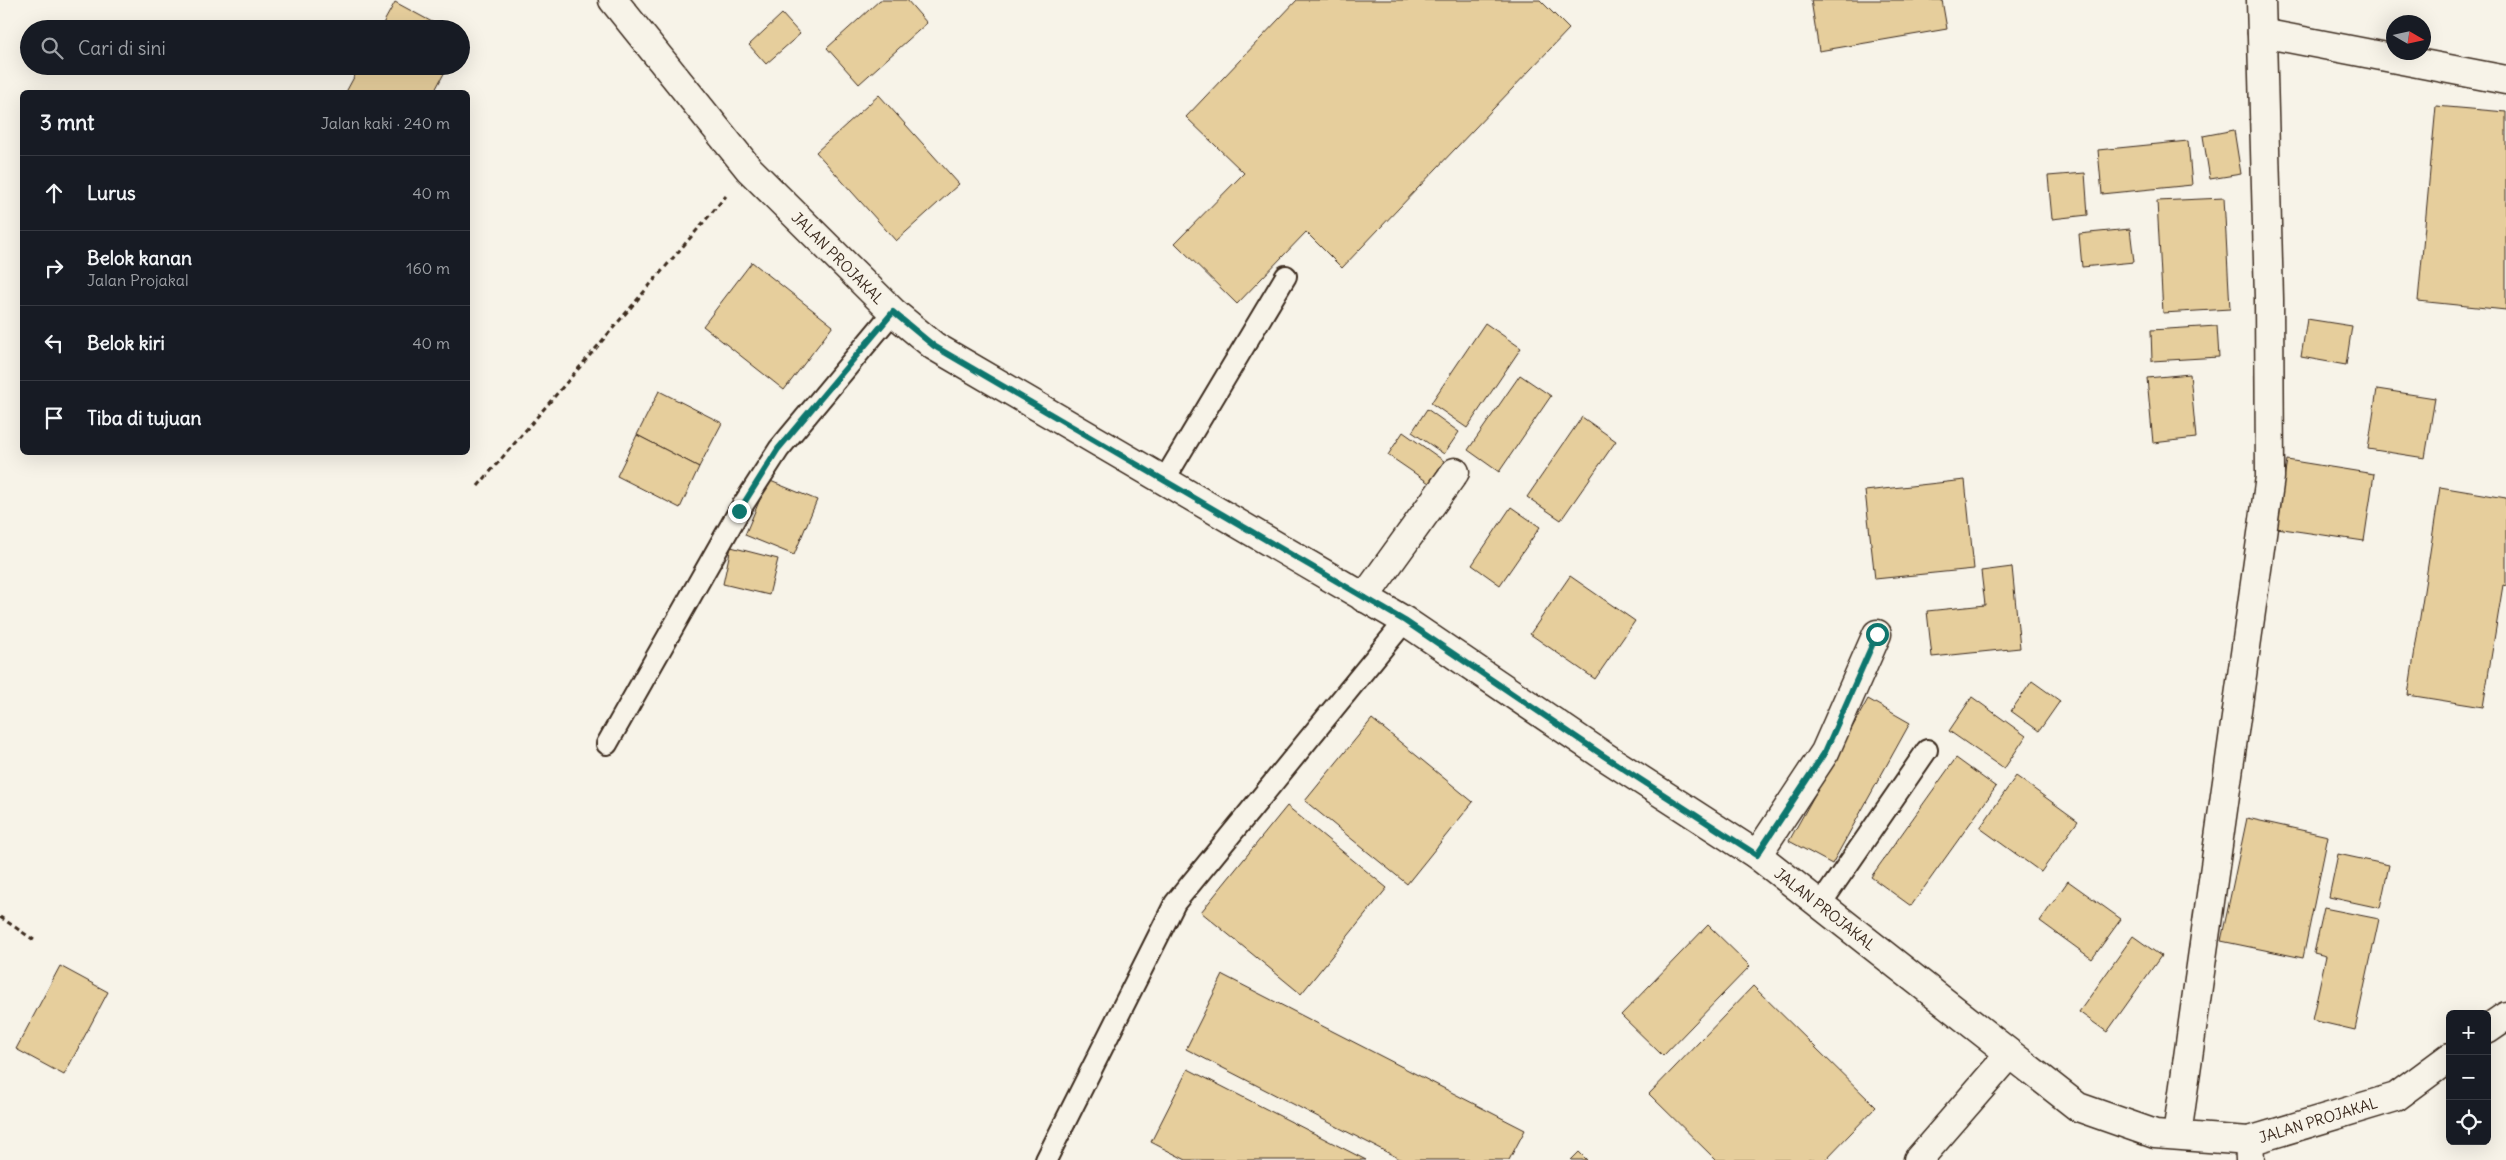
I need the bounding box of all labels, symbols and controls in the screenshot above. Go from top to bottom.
north arrow [2386,15,2431,60]
search box [20,20,470,75]
icon: search [38,34,66,62]
text: Cari di sini [78,36,166,60]
text: 3 mnt [40,109,94,136]
text: Jalan kaki · 240 m [321,113,450,133]
icon: ahead [40,179,68,207]
text: Lurus [87,181,136,205]
text: 40 m [412,183,450,203]
street label: JALAN PROJAKAL [788,208,888,308]
text: Belok kanan [87,246,192,270]
icon: right [40,254,68,282]
text: 160 m [406,258,450,278]
text: Jalan Projakal [87,270,189,290]
icon: left [40,329,68,357]
text: Belok kiri [87,331,165,355]
text: 40 m [412,333,450,353]
icon: arrive [40,404,68,432]
text: Tiba di tujuan [87,406,202,430]
route end [728,500,751,523]
route start [1866,623,1889,646]
street label: JALAN PROJAKAL [1771,864,1879,954]
map controls [2446,1010,2491,1145]
button: + [2446,1010,2491,1055]
button: − [2446,1055,2491,1100]
street label: JALAN PROJAKAL [2256,1093,2380,1147]
button: locate [2446,1100,2491,1145]

